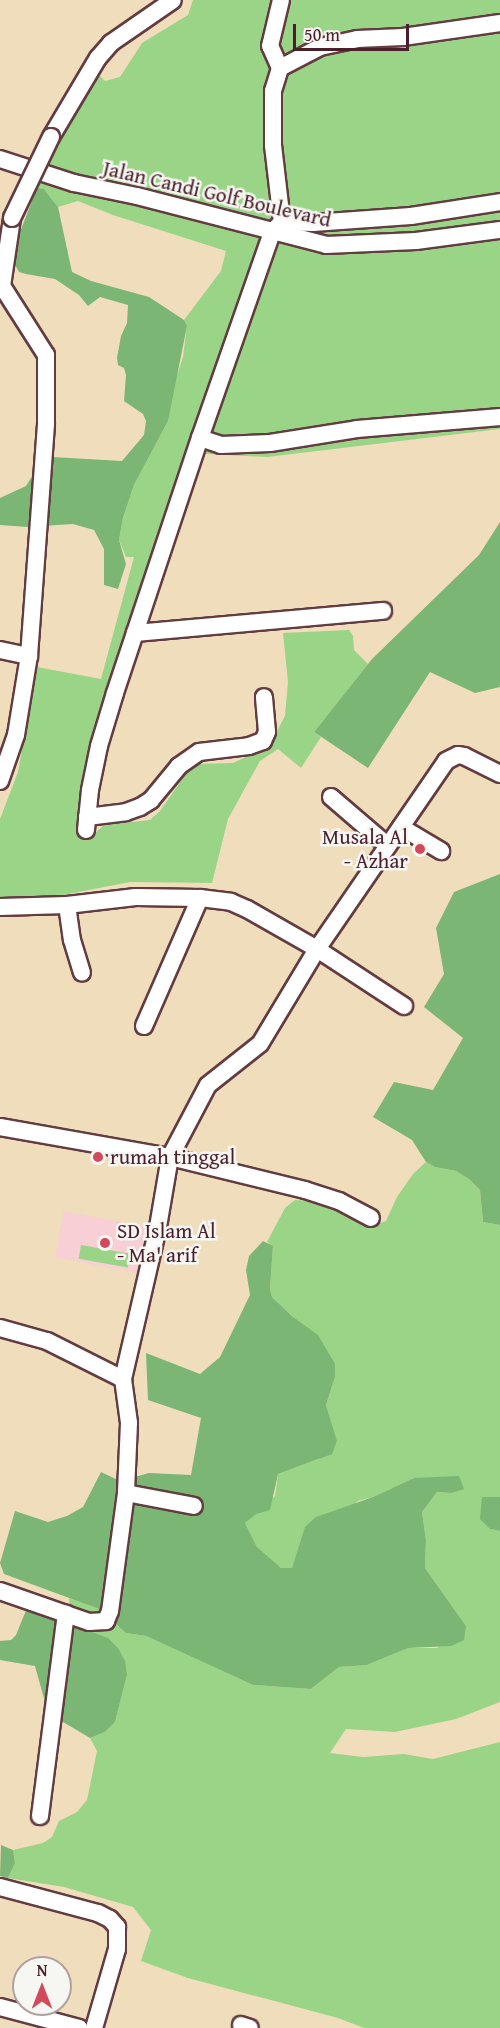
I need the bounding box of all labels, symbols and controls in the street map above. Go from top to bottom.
scale bar [296,12,412,50]
text: 50 m [304,21,340,48]
street label: Jalan Candi Golf Boulevard [100,155,334,233]
place label: Musala Al - Azhar [322,824,408,874]
marker: Musala Al - Azhar [413,842,427,856]
place label: rumah tinggal [110,1144,235,1170]
marker: rumah tinggal [91,1150,105,1164]
place label: SD Islam Al - Ma' arif [117,1218,216,1268]
marker: SD Islam Al - Ma' arif [98,1236,112,1250]
north arrow [12,1956,72,2016]
text: N [37,1958,47,1982]

